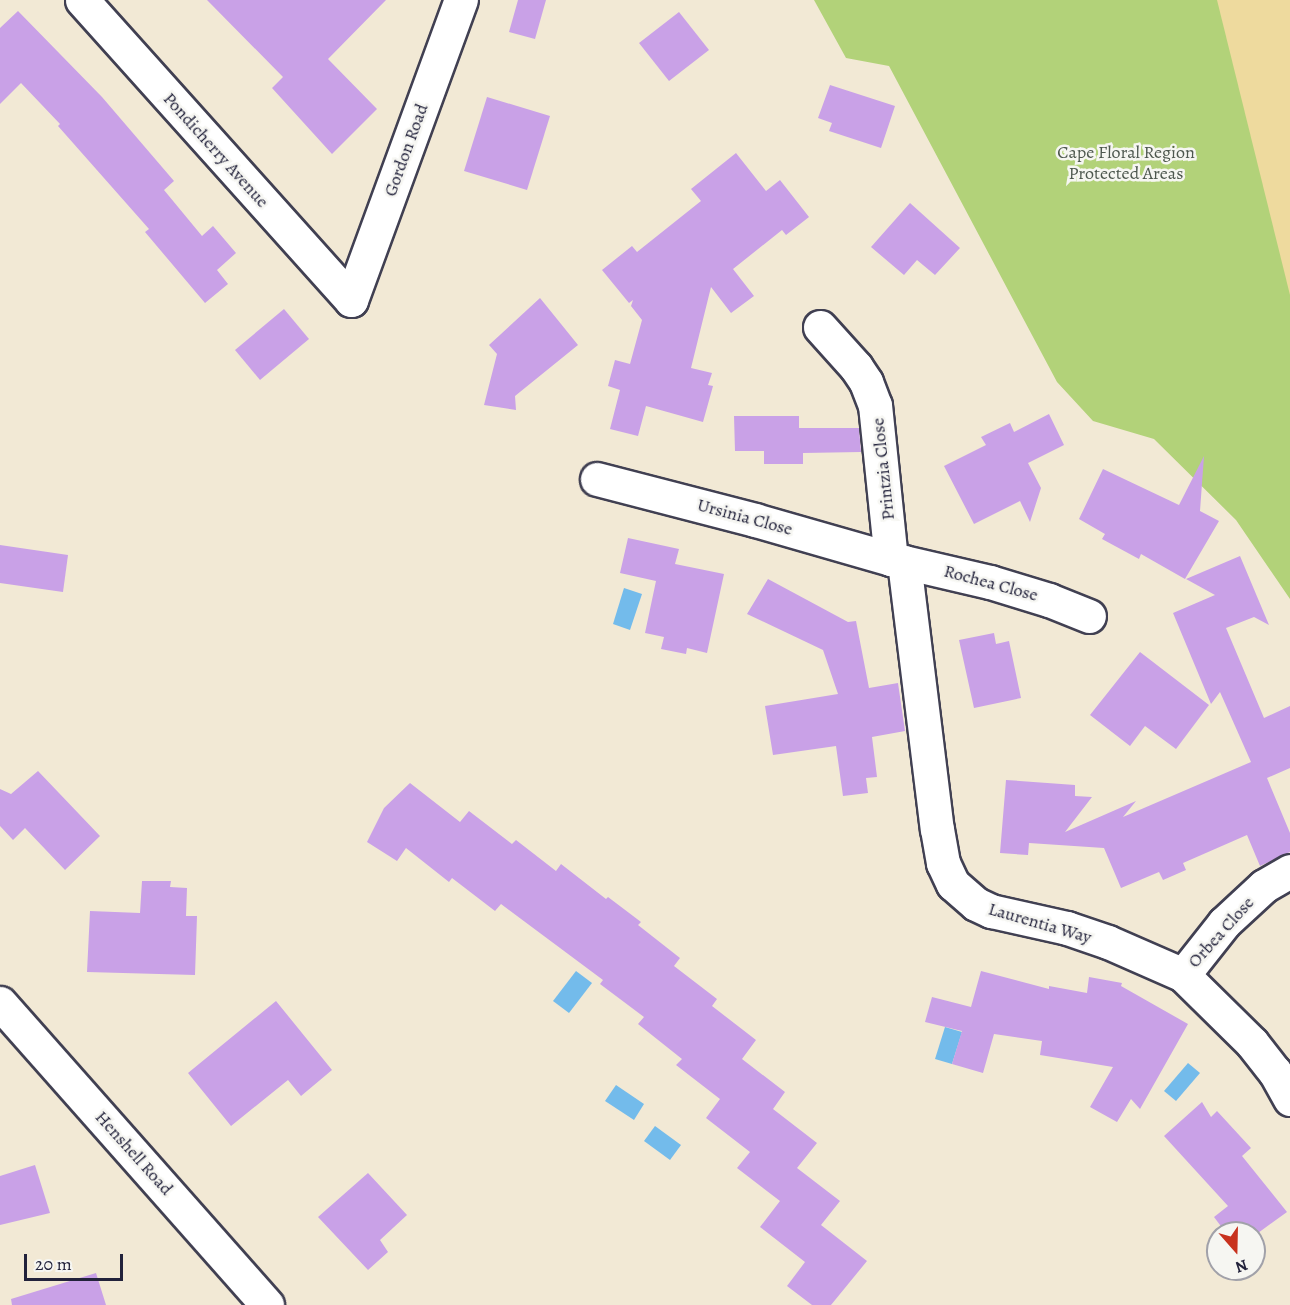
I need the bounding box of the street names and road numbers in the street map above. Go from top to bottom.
street label: Pondicherry Avenue [159,88,273,212]
street label: Gordon Road [379,101,433,199]
street label: Printzia Close [867,417,899,521]
street label: Ursinia Close [695,494,795,540]
street label: Rochea Close [942,560,1040,606]
street label: Orbea Close [1183,892,1259,972]
street label: Laurentia Way [986,898,1094,948]
street label: Henshell Road [91,1106,177,1200]

